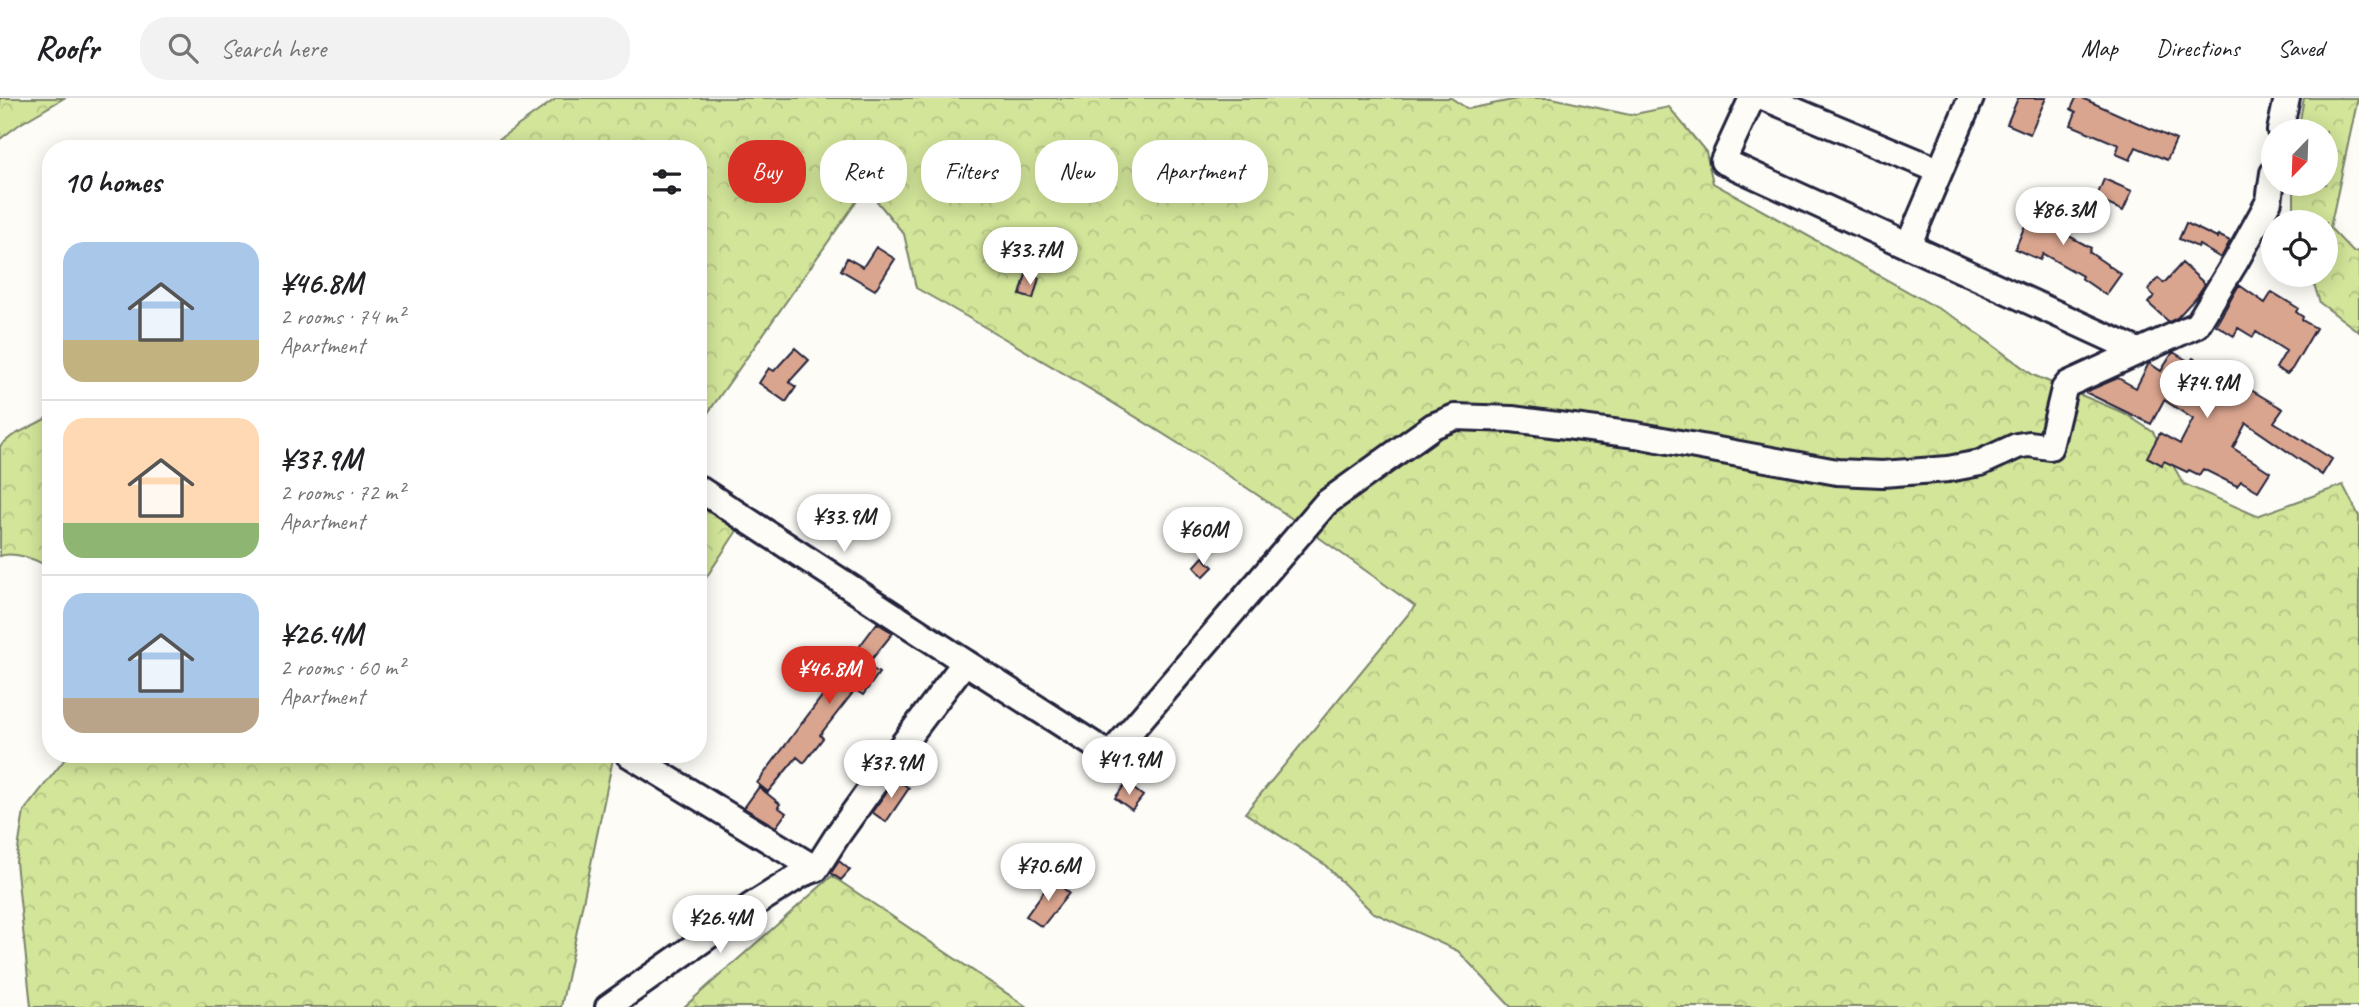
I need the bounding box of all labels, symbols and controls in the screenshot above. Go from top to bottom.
search box [140,17,630,80]
text: Roofr [35,27,98,69]
icon: search [164,29,202,67]
text: Search here [220,32,326,65]
text: Map [2081,33,2118,63]
text: Directions [2156,33,2239,63]
text: Saved [2277,33,2324,63]
north arrow [2261,119,2338,196]
map controls [2261,119,2338,287]
chip: Buy [728,140,806,203]
chip: Rent [820,140,907,203]
chip: Filters [921,140,1021,203]
chip: New [1035,140,1118,203]
chip: Apartment [1132,140,1268,203]
text: 10 homes [63,163,161,201]
icon: filters [648,163,686,201]
pin: ¥86.3M [2006,188,2120,247]
text: ¥86.3M [2031,195,2095,224]
button: locate [2261,210,2338,287]
pin: ¥33.7M [973,228,1087,287]
text: ¥33.7M [999,235,1061,264]
text: ¥46.8M [280,264,362,302]
icon: home [119,270,203,354]
text: 2 rooms · 74 m² [280,302,404,331]
text: Apartment [280,331,365,360]
pin: ¥74.9M [2150,360,2264,420]
text: ¥74.9M [2176,368,2238,397]
text: ¥37.9M [280,440,361,478]
icon: home [119,446,203,530]
text: 2 rooms · 72 m² [280,478,404,507]
pin: ¥33.9M [787,494,901,554]
text: ¥33.9M [813,502,875,531]
text: Apartment [280,507,365,536]
pin: ¥60M [1162,508,1244,567]
text: ¥60M [1179,515,1227,544]
text: ¥26.4M [280,615,362,653]
icon: home [119,621,203,705]
pin: ¥46.8M [772,646,886,706]
text: 2 rooms · 60 m² [280,653,404,682]
text: ¥46.8M [797,654,861,683]
text: Apartment [280,682,365,711]
pin: ¥41.9M [1072,738,1186,797]
pin: ¥37.9M [834,740,948,800]
text: ¥41.9M [1098,745,1160,774]
text: ¥37.9M [860,748,922,777]
pin: ¥70.6M [991,844,1105,903]
text: ¥70.6M [1016,851,1080,880]
pin: ¥26.4M [663,896,777,955]
text: ¥26.4M [688,903,752,932]

